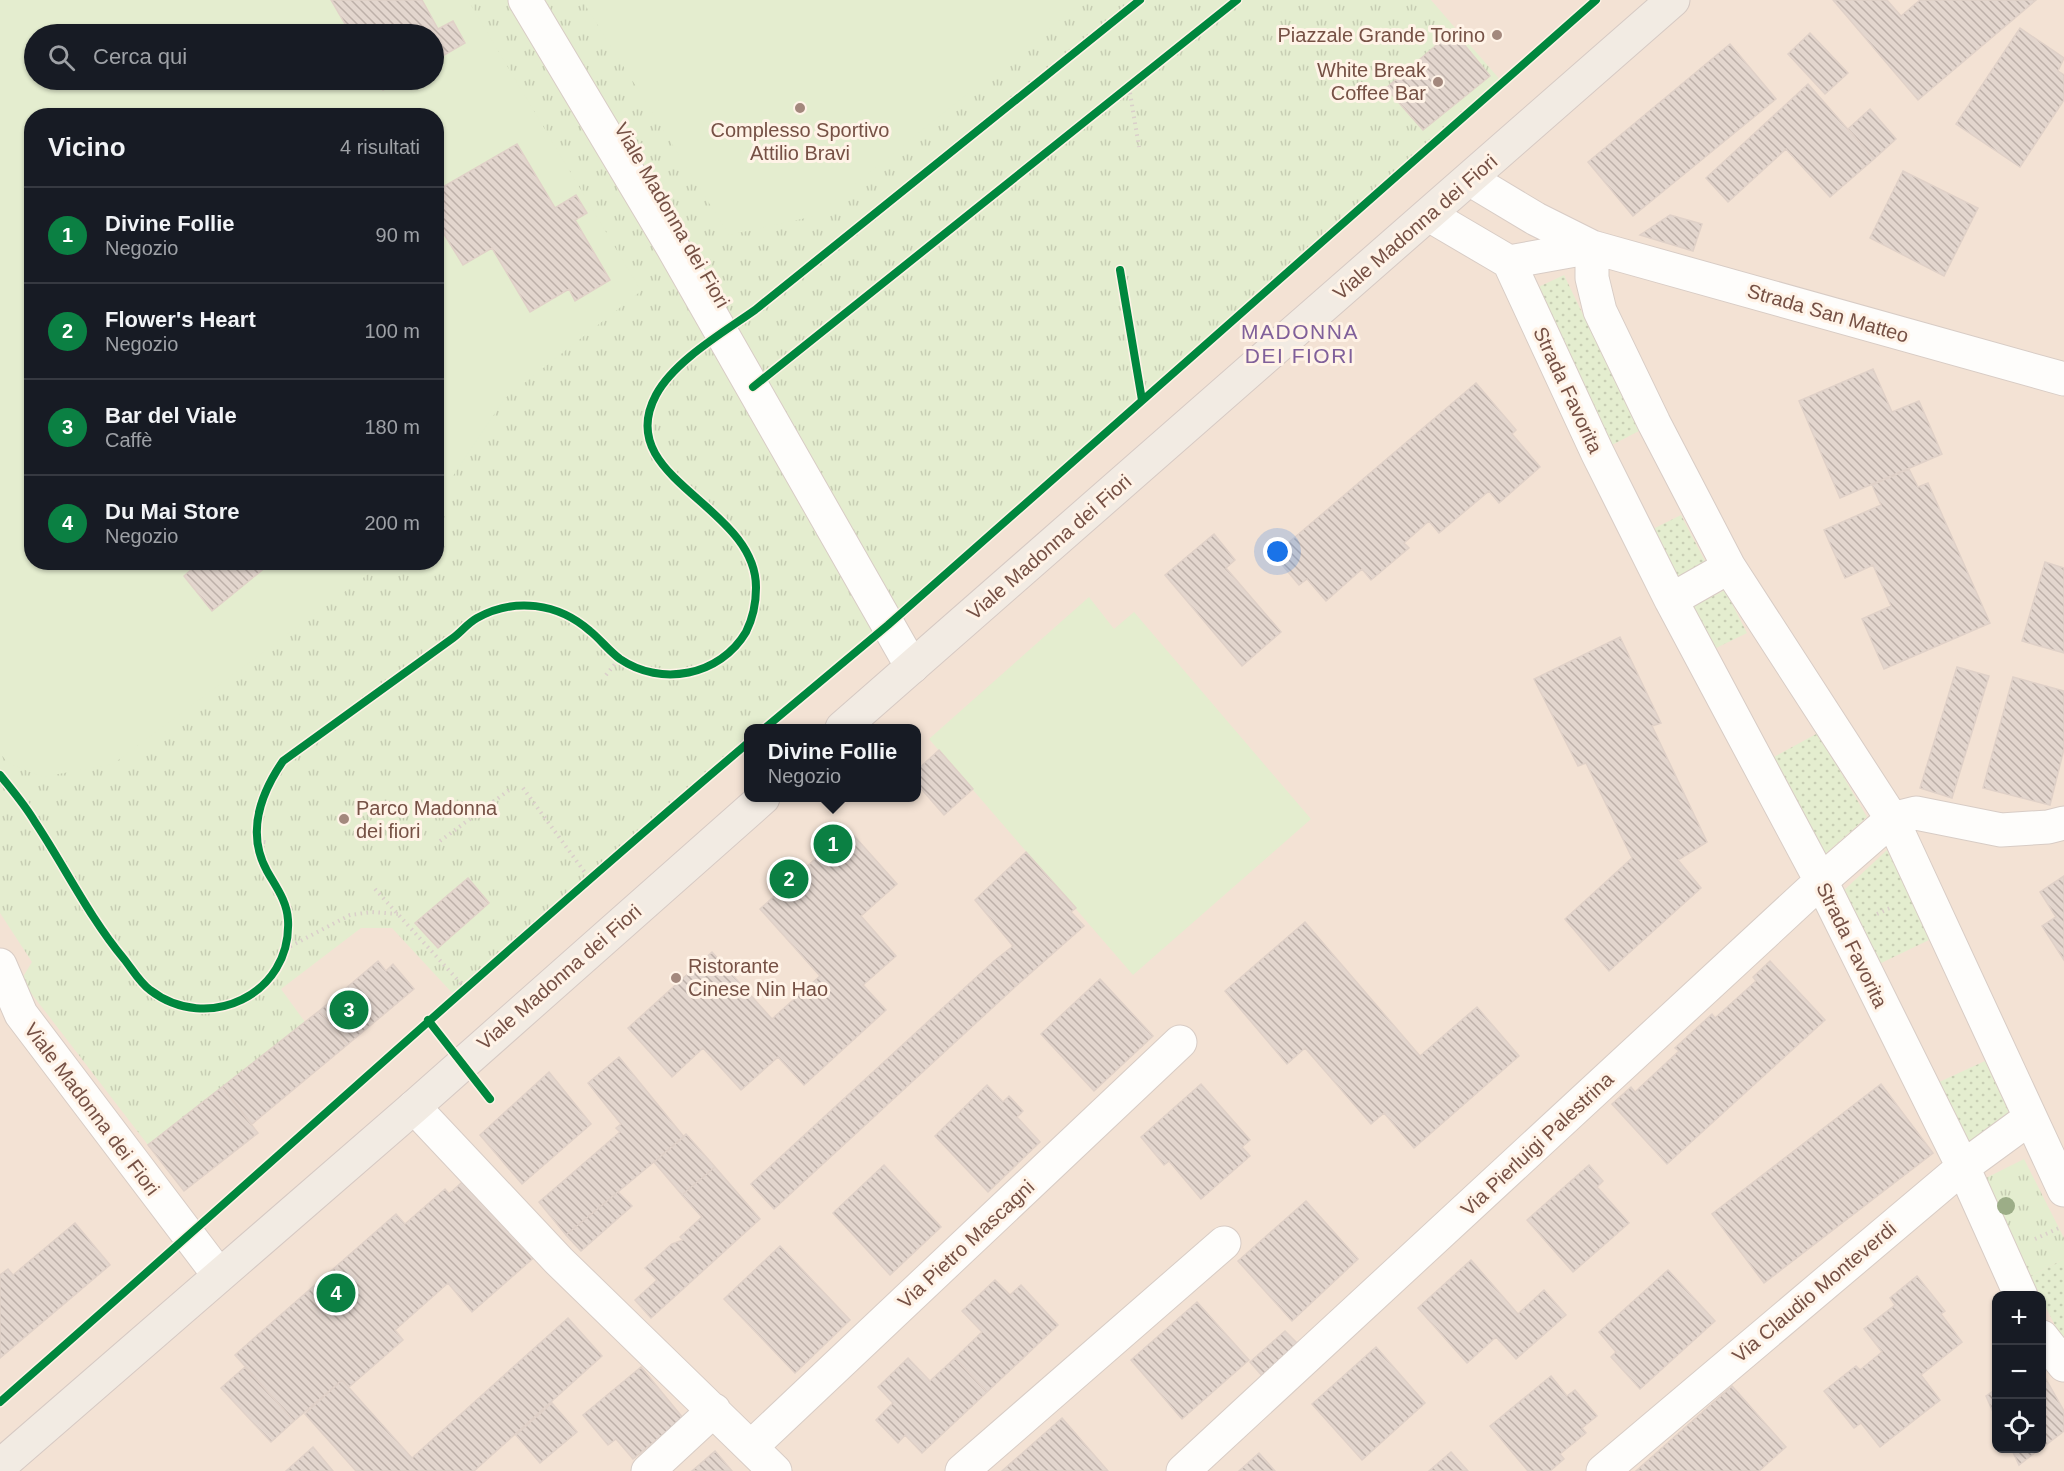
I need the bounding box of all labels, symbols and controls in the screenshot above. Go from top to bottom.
search box [24,24,444,90]
place label: Piazzale Grande Torino [1277,24,1485,46]
marker: Piazzale Grande Torino [1490,28,1504,42]
icon: search [45,41,78,74]
text: Cerca qui [93,44,187,69]
place label: White Break Coffee Bar [1317,59,1427,104]
marker: White Break Coffee Bar [1431,75,1445,89]
marker: Complesso Sportivo Attilio Bravi [793,101,807,115]
street label: Viale Madonna dei Fiori [610,119,734,311]
place label: Complesso Sportivo Attilio Bravi [711,119,889,164]
text: Vicino [48,132,126,162]
text: 4 risultati [340,136,420,158]
street label: Viale Madonna dei Fiori [1329,150,1501,304]
text: Divine Follie [105,211,235,236]
text: 1 [62,224,73,246]
text: 90 m [376,224,420,246]
text: Negozio [105,237,178,259]
street label: Strada San Matteo [1745,279,1911,347]
text: Flower's Heart [105,307,256,332]
text: 2 [62,320,73,342]
text: 100 m [364,320,420,342]
district label: MADONNA DEI FIORI [1241,320,1359,367]
street label: Strada Favorita [1529,323,1607,457]
text: Negozio [105,333,178,355]
text: Bar del Viale [105,403,237,428]
text: 3 [62,416,73,438]
text: 180 m [364,416,420,438]
text: Caffè [105,429,152,451]
street label: Viale Madonna dei Fiori [963,470,1135,624]
text: Du Mai Store [105,499,239,524]
text: 4 [62,512,73,534]
text: 200 m [364,512,420,534]
text: Negozio [105,525,178,547]
your location [1263,537,1292,566]
popup [744,724,921,802]
text: Divine Follie [768,739,897,764]
text: Negozio [768,765,841,787]
place label: Parco Madonna dei fiori [356,797,498,842]
marker: Parco Madonna dei fiori [337,812,351,826]
pin: 1 [814,822,852,866]
pin: 2 [770,856,808,902]
street label: Strada Favorita [1812,879,1892,1012]
street label: Viale Madonna dei Fiori [473,900,645,1054]
place label: Ristorante Cinese Nin Hao [688,955,828,1000]
marker: Ristorante Cinese Nin Hao [669,971,683,985]
pin: 3 [330,988,368,1032]
street label: Viale Madonna dei Fiori [20,1019,164,1199]
street label: Via Pierluigi Palestrina [1456,1067,1618,1220]
street label: Via Pietro Mascagni [894,1175,1038,1313]
street label: Via Claudio Monteverdi [1728,1217,1900,1367]
pin: 4 [316,1270,356,1316]
map controls [1992,1291,2046,1453]
button: + [1992,1291,2046,1345]
button: − [1992,1345,2046,1399]
button: locate [1992,1399,2046,1453]

